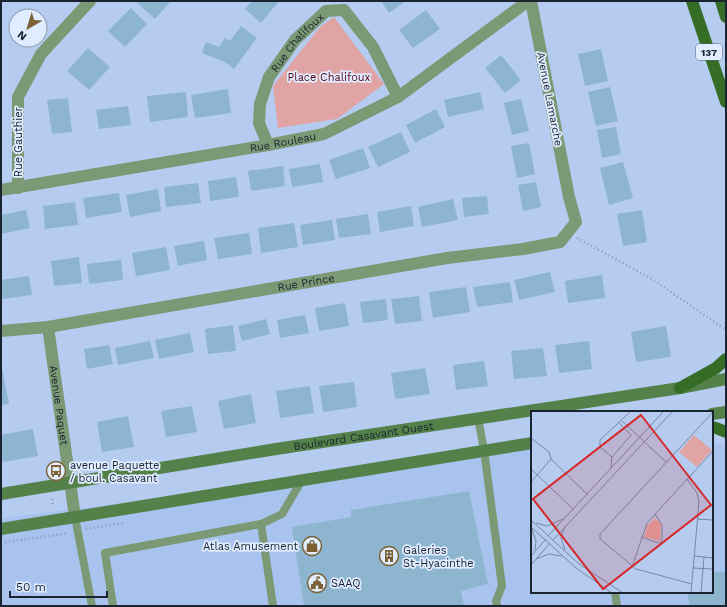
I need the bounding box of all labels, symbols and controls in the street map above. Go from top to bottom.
north arrow [8,8,48,48]
street label: Rue Chalifoux [268,10,327,75]
text: N [15,28,29,43]
road number: 137 [696,44,722,60]
street label: Avenue Lamarche [534,51,565,147]
park label: Place Chalifoux [288,71,371,84]
street label: Rue Gauthier [12,106,25,177]
street label: Rue Rouleau [249,130,317,155]
street label: Rue Prince [277,272,336,294]
street label: Avenue Paquet [47,365,71,446]
inset map [531,411,713,593]
street label: Boulevard Casavant Ouest [293,419,435,453]
place label: avenue Paquette / boul. Casavant [70,459,159,485]
bus stop icon: avenue Paquette / boul. Casavant [45,460,67,482]
shop icon: Atlas Amusement [301,535,323,557]
place label: Atlas Amusement [203,540,298,553]
place label: Galeries St-Hyacinthe [403,544,474,570]
building icon: Galeries St-Hyacinthe [378,545,400,567]
public building icon: SAAQ [306,572,328,594]
scale bar [10,573,107,599]
place label: SAAQ [331,577,360,590]
text: 50 m [16,580,46,594]

